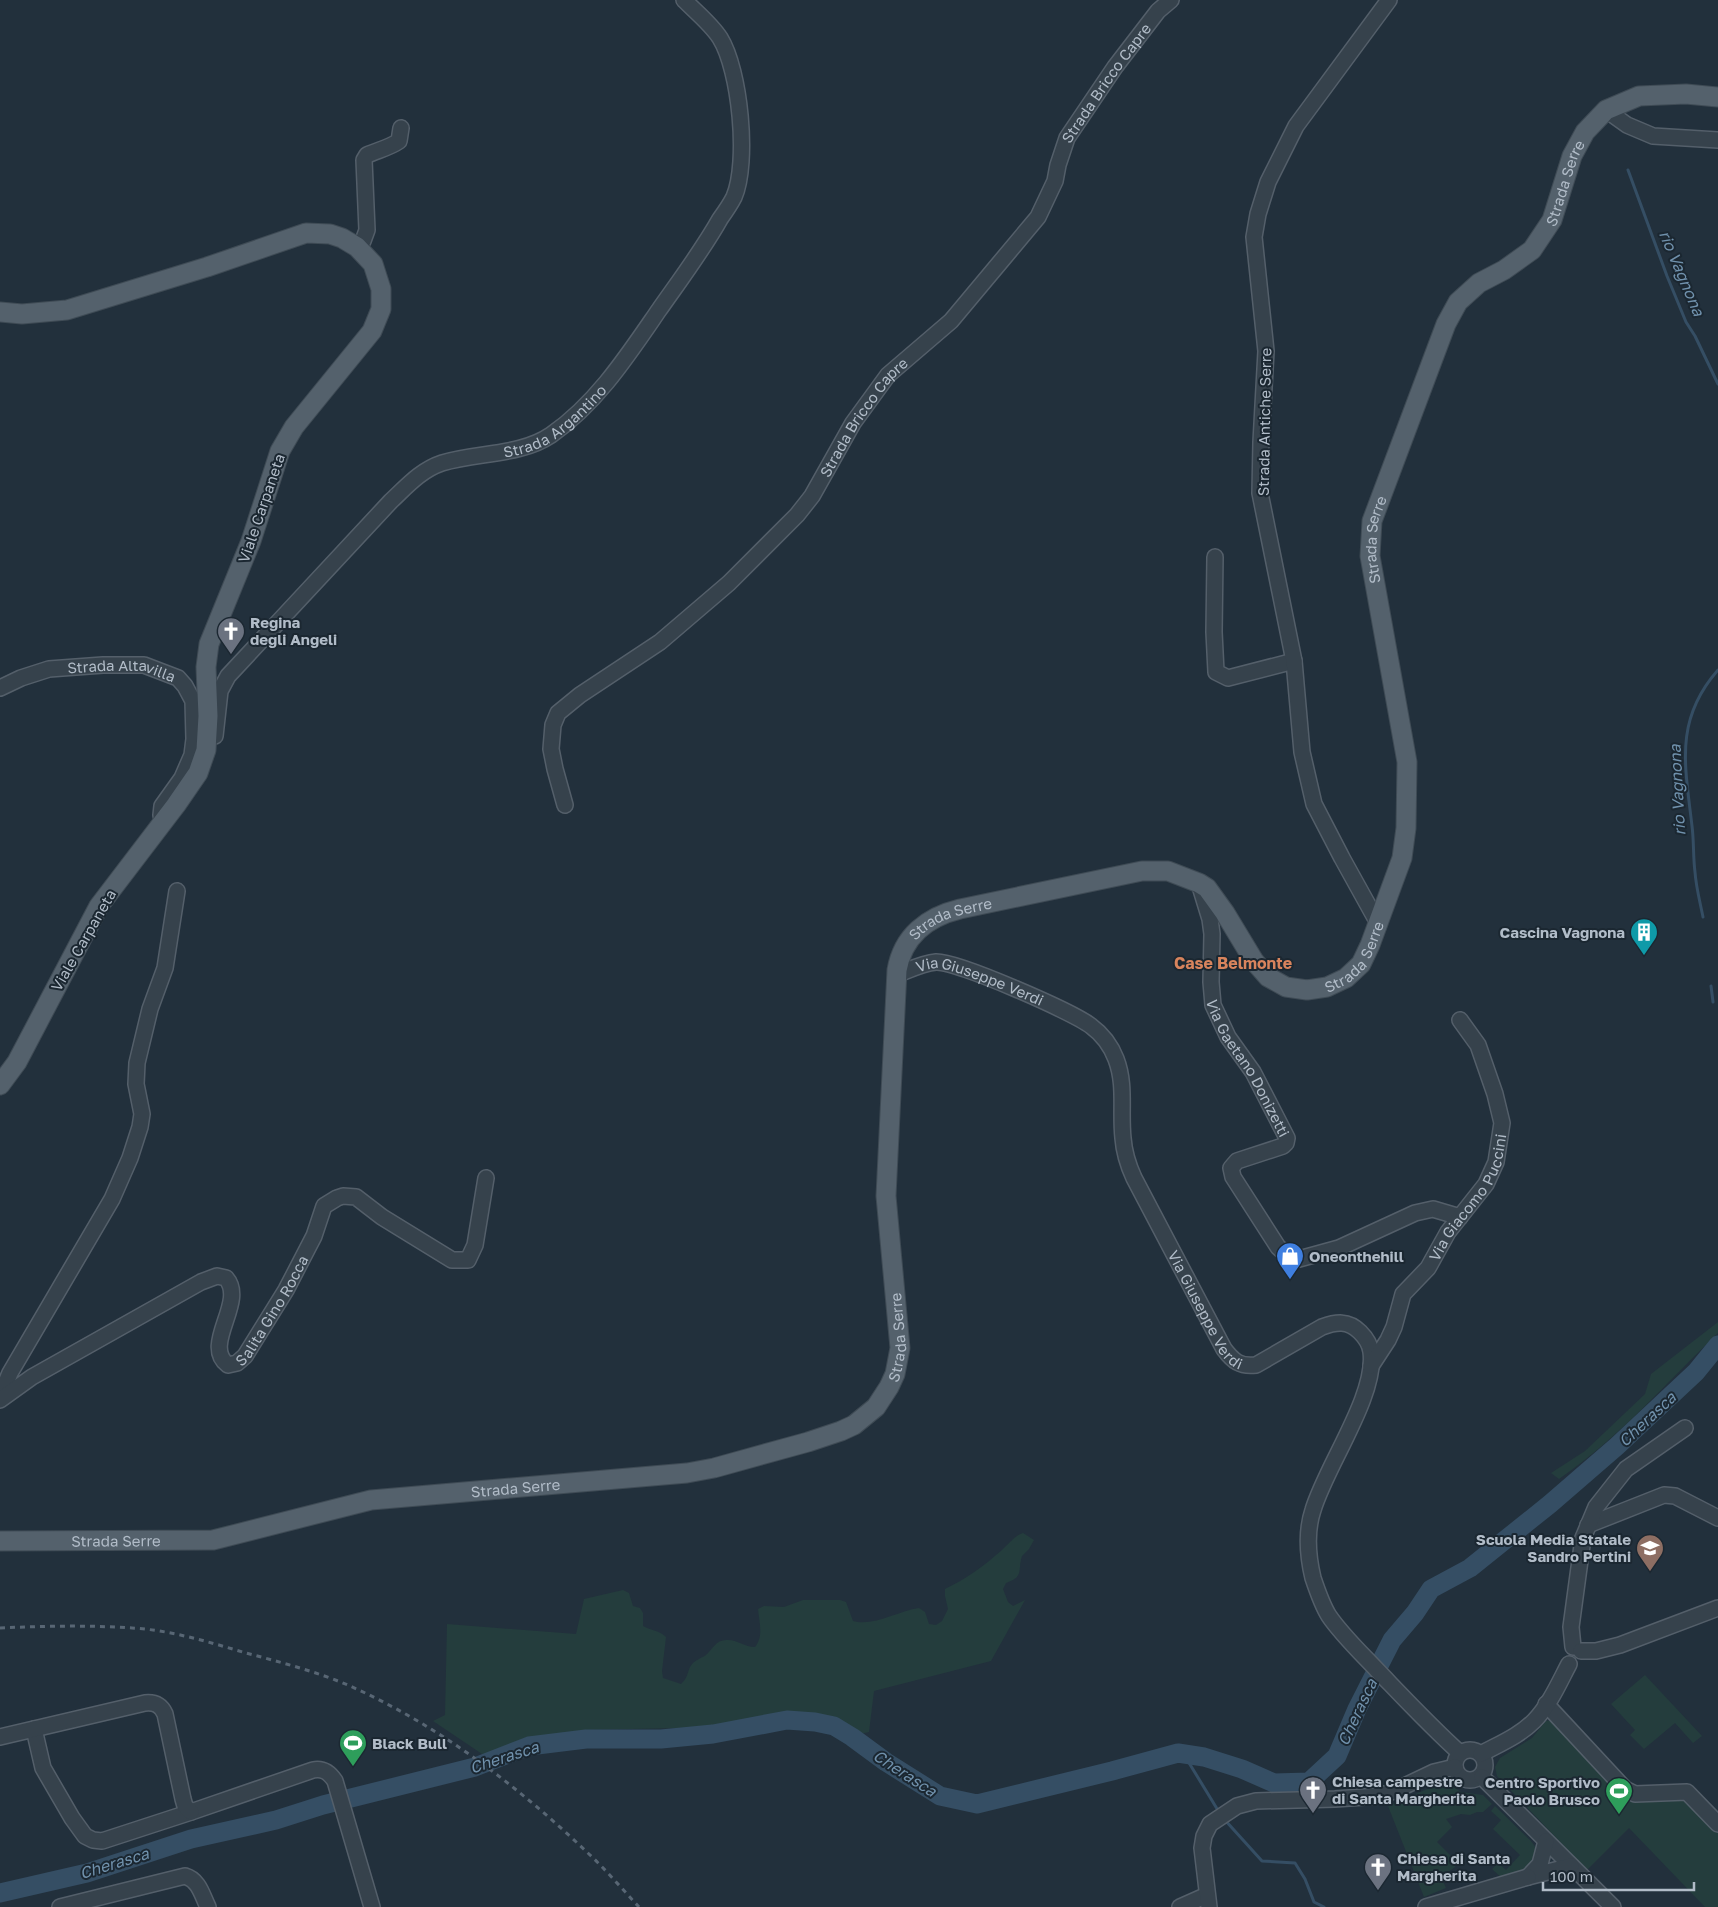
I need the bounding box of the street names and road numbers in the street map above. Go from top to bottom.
street label: Strada Bricco Capre [1057,19,1155,146]
street label: Strada Serre [1541,136,1588,230]
street label: Strada Antiche Serre [1254,347,1274,496]
street label: Strada Bricco Capre [816,353,911,480]
street label: Strada Argantino [502,381,610,461]
street label: Viale Carpaneta [234,451,288,565]
street label: Strada Serre [1361,493,1390,585]
street label: Strada Altavilla [67,656,178,685]
street label: Viale Carpaneta [47,886,119,994]
street label: Strada Serre [905,894,994,943]
street label: Strada Serre [1321,918,1387,996]
street label: Via Giuseppe Verdi [913,953,1047,1009]
street label: Via Gaetano Donizetti [1204,999,1294,1140]
street label: Via Giacomo Puccini [1425,1133,1509,1264]
street label: Via Giuseppe Verdi [1165,1247,1245,1373]
street label: Salita Gino Rocca [231,1252,311,1369]
street label: Strada Serre [884,1292,909,1385]
street label: Strada Serre [470,1475,561,1500]
street label: Strada Serre [71,1531,161,1550]

